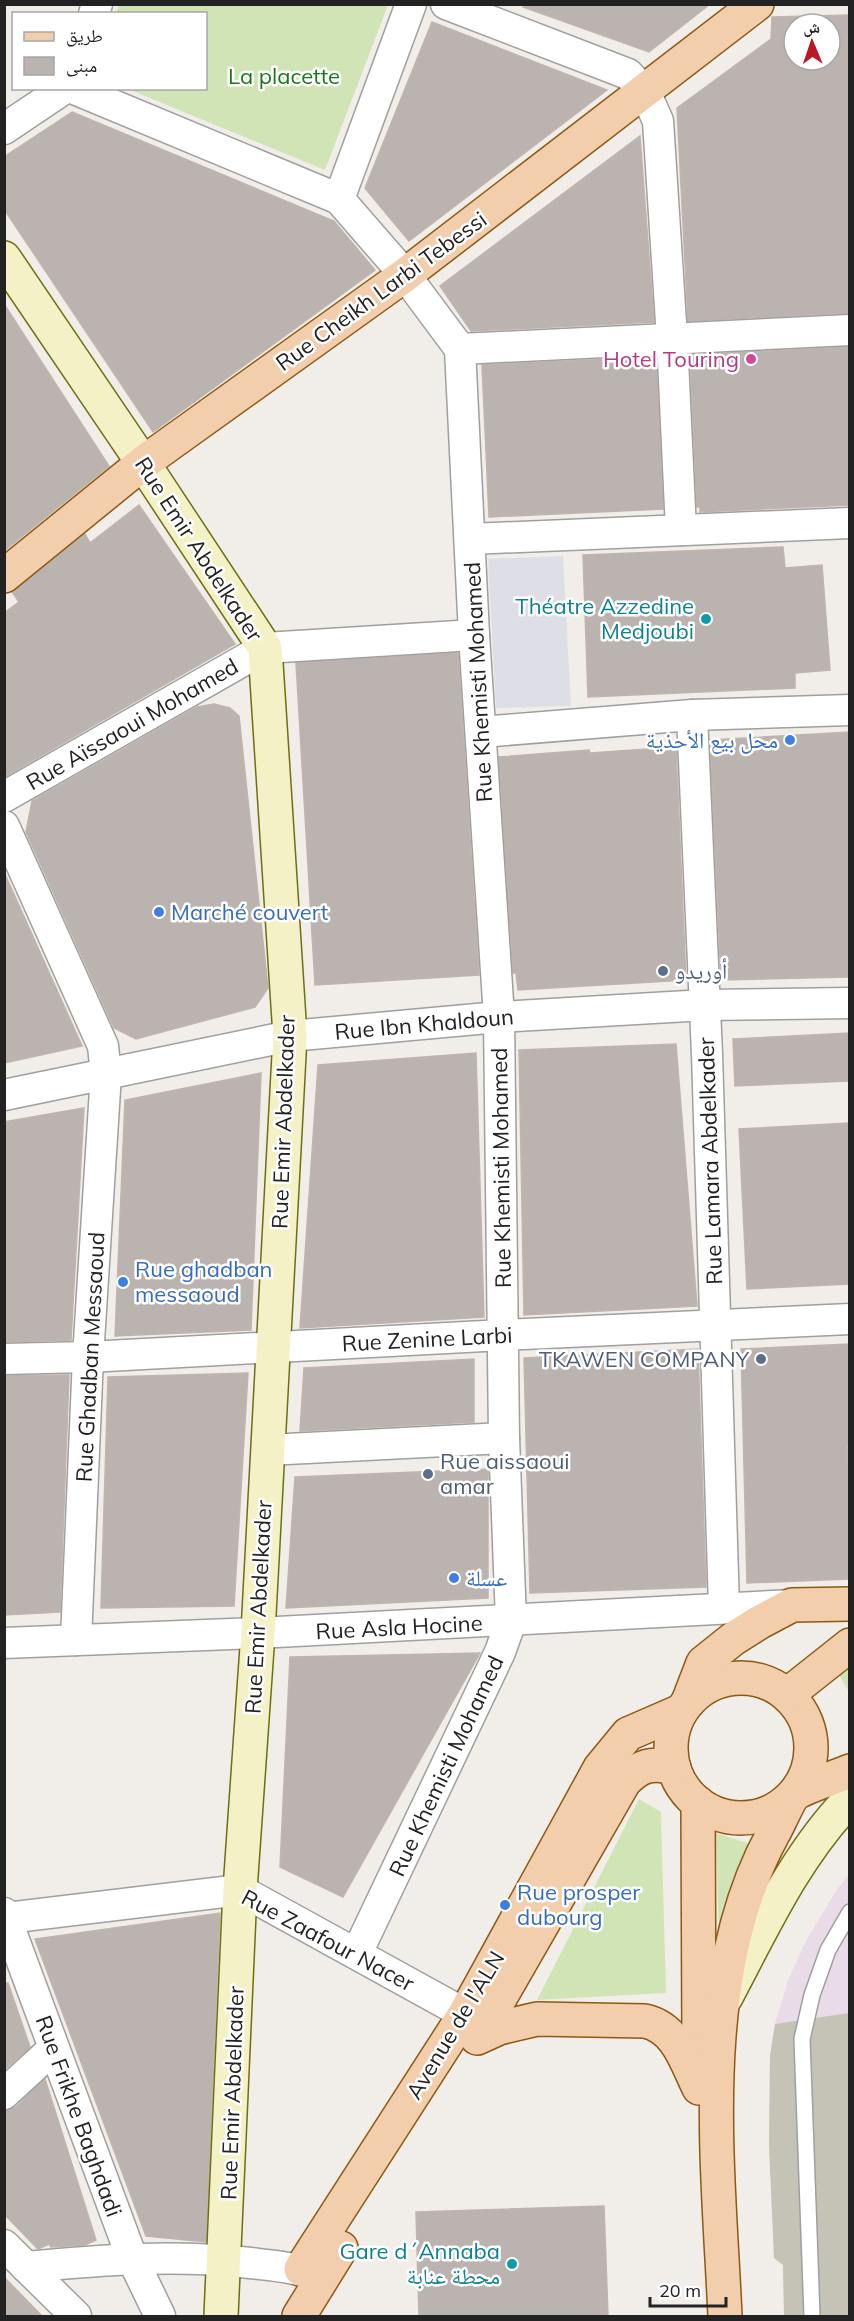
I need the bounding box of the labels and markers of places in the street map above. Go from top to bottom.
place label: Hotel Touring [603,345,739,373]
marker: Hotel Touring [744,352,758,366]
place label: Théatre Azzedine Medjoubi [515,592,694,645]
marker: Théatre Azzedine Medjoubi [699,612,713,626]
place label: محل بيع الأحذية [646,726,778,754]
marker: محل بيع الأحذية [783,733,797,747]
place label: Marché couvert [171,898,328,926]
marker: Marché couvert [152,905,166,919]
place label: أوريدو [675,957,727,985]
marker: أوريدو [656,964,670,978]
place label: Rue ghadban messaoud [135,1255,272,1308]
marker: Rue ghadban messaoud [116,1275,130,1289]
place label: TKAWEN COMPANY [539,1345,750,1373]
marker: TKAWEN COMPANY [754,1352,768,1366]
place label: Rue aissaoui amar [440,1447,570,1500]
marker: Rue aissaoui amar [421,1467,435,1481]
place label: عسلة [466,1564,507,1592]
marker: عسلة [447,1571,461,1585]
place label: Rue prosper dubourg [517,1878,640,1931]
marker: Rue prosper dubourg [498,1898,512,1912]
place label: Gare d´Annaba محطة عنابة [339,2237,500,2290]
marker: Gare d´Annaba محطة عنابة [505,2257,519,2271]

